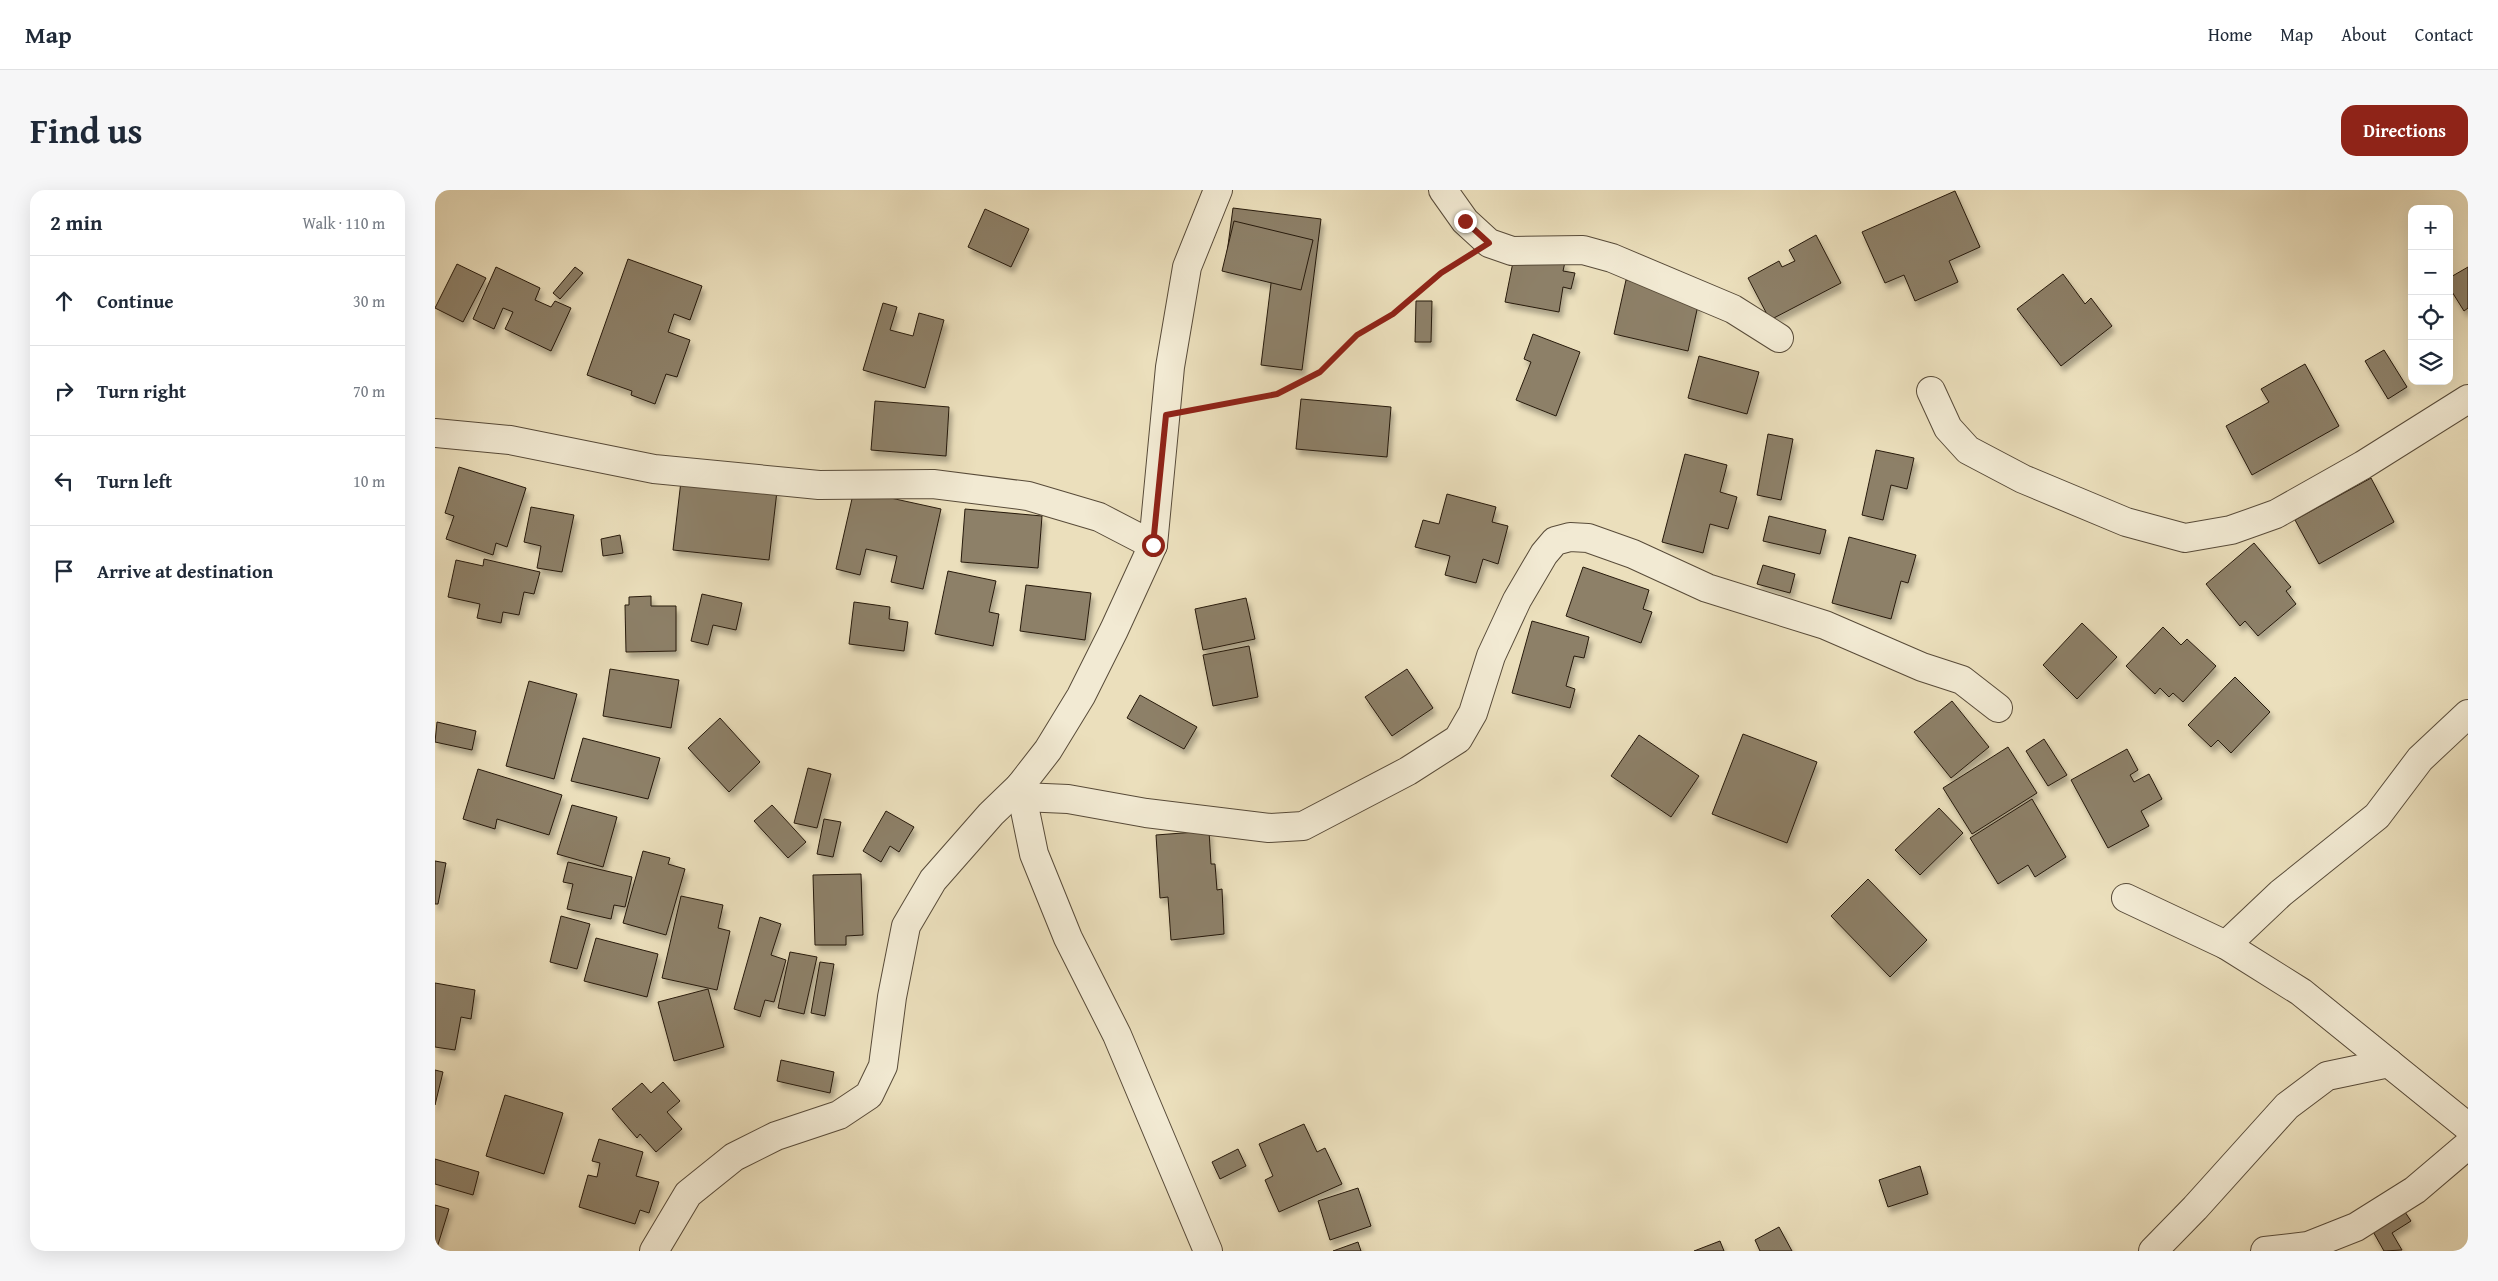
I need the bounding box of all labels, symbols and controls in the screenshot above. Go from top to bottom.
text: Map [25,17,72,52]
text: Home [2208,21,2252,48]
text: Map [2280,21,2313,48]
text: About [2341,21,2387,48]
text: Contact [2415,21,2473,48]
text: Find us [30,105,143,156]
button: Directions [2341,105,2468,156]
map controls [2408,205,2453,385]
button: + [2408,205,2453,250]
text: 2 min [50,207,102,238]
route end [1454,210,1477,233]
text: Walk · 110 m [302,211,385,235]
button: − [2408,250,2453,295]
icon: ahead [50,287,78,315]
text: Continue [97,287,174,315]
text: 30 m [353,289,385,313]
button: locate [2408,295,2453,340]
button: layers [2408,340,2453,385]
icon: right [50,377,78,405]
text: Turn right [97,377,186,405]
text: 70 m [353,379,385,403]
icon: left [50,467,78,495]
text: Turn left [97,467,172,495]
text: 10 m [353,469,385,493]
route start [1142,534,1165,557]
icon: arrive [50,557,78,585]
text: Arrive at destination [97,557,273,585]

